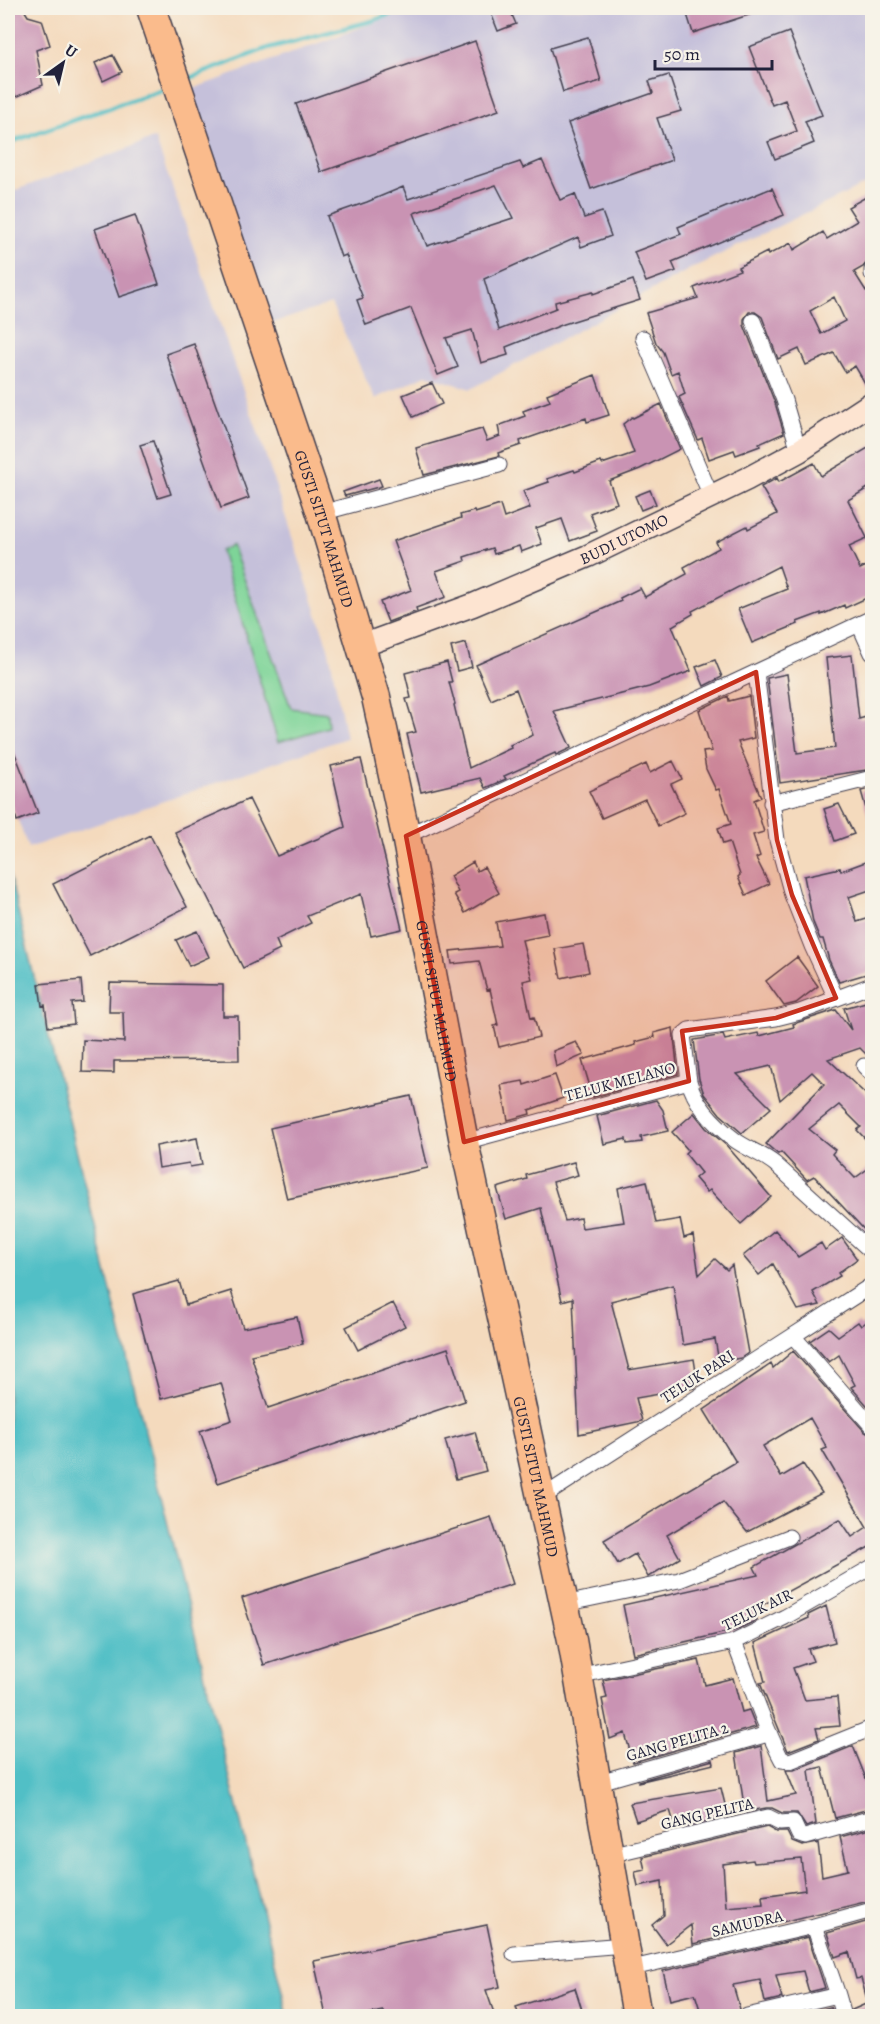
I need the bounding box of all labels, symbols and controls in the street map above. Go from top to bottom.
north arrow [33,33,93,93]
scale bar [655,33,772,71]
text: U [60,39,82,64]
text: 50 m [664,42,700,66]
street label: GUSTI SITUT MAHMUD [289,447,359,610]
street label: BUDI UTOMO [577,509,672,570]
street label: GUSTI SITUT MAHMUD [410,919,462,1084]
street label: TELUK MELANO [562,1057,678,1107]
street label: TELUK PARI [656,1345,739,1409]
street label: GUSTI SITUT MAHMUD [507,1394,564,1559]
street label: TELUK AIR [719,1583,796,1636]
street label: GANG PELITA 2 [624,1717,731,1767]
street label: GANG PELITA [659,1792,756,1835]
street label: SAMUDRA [709,1905,786,1943]

